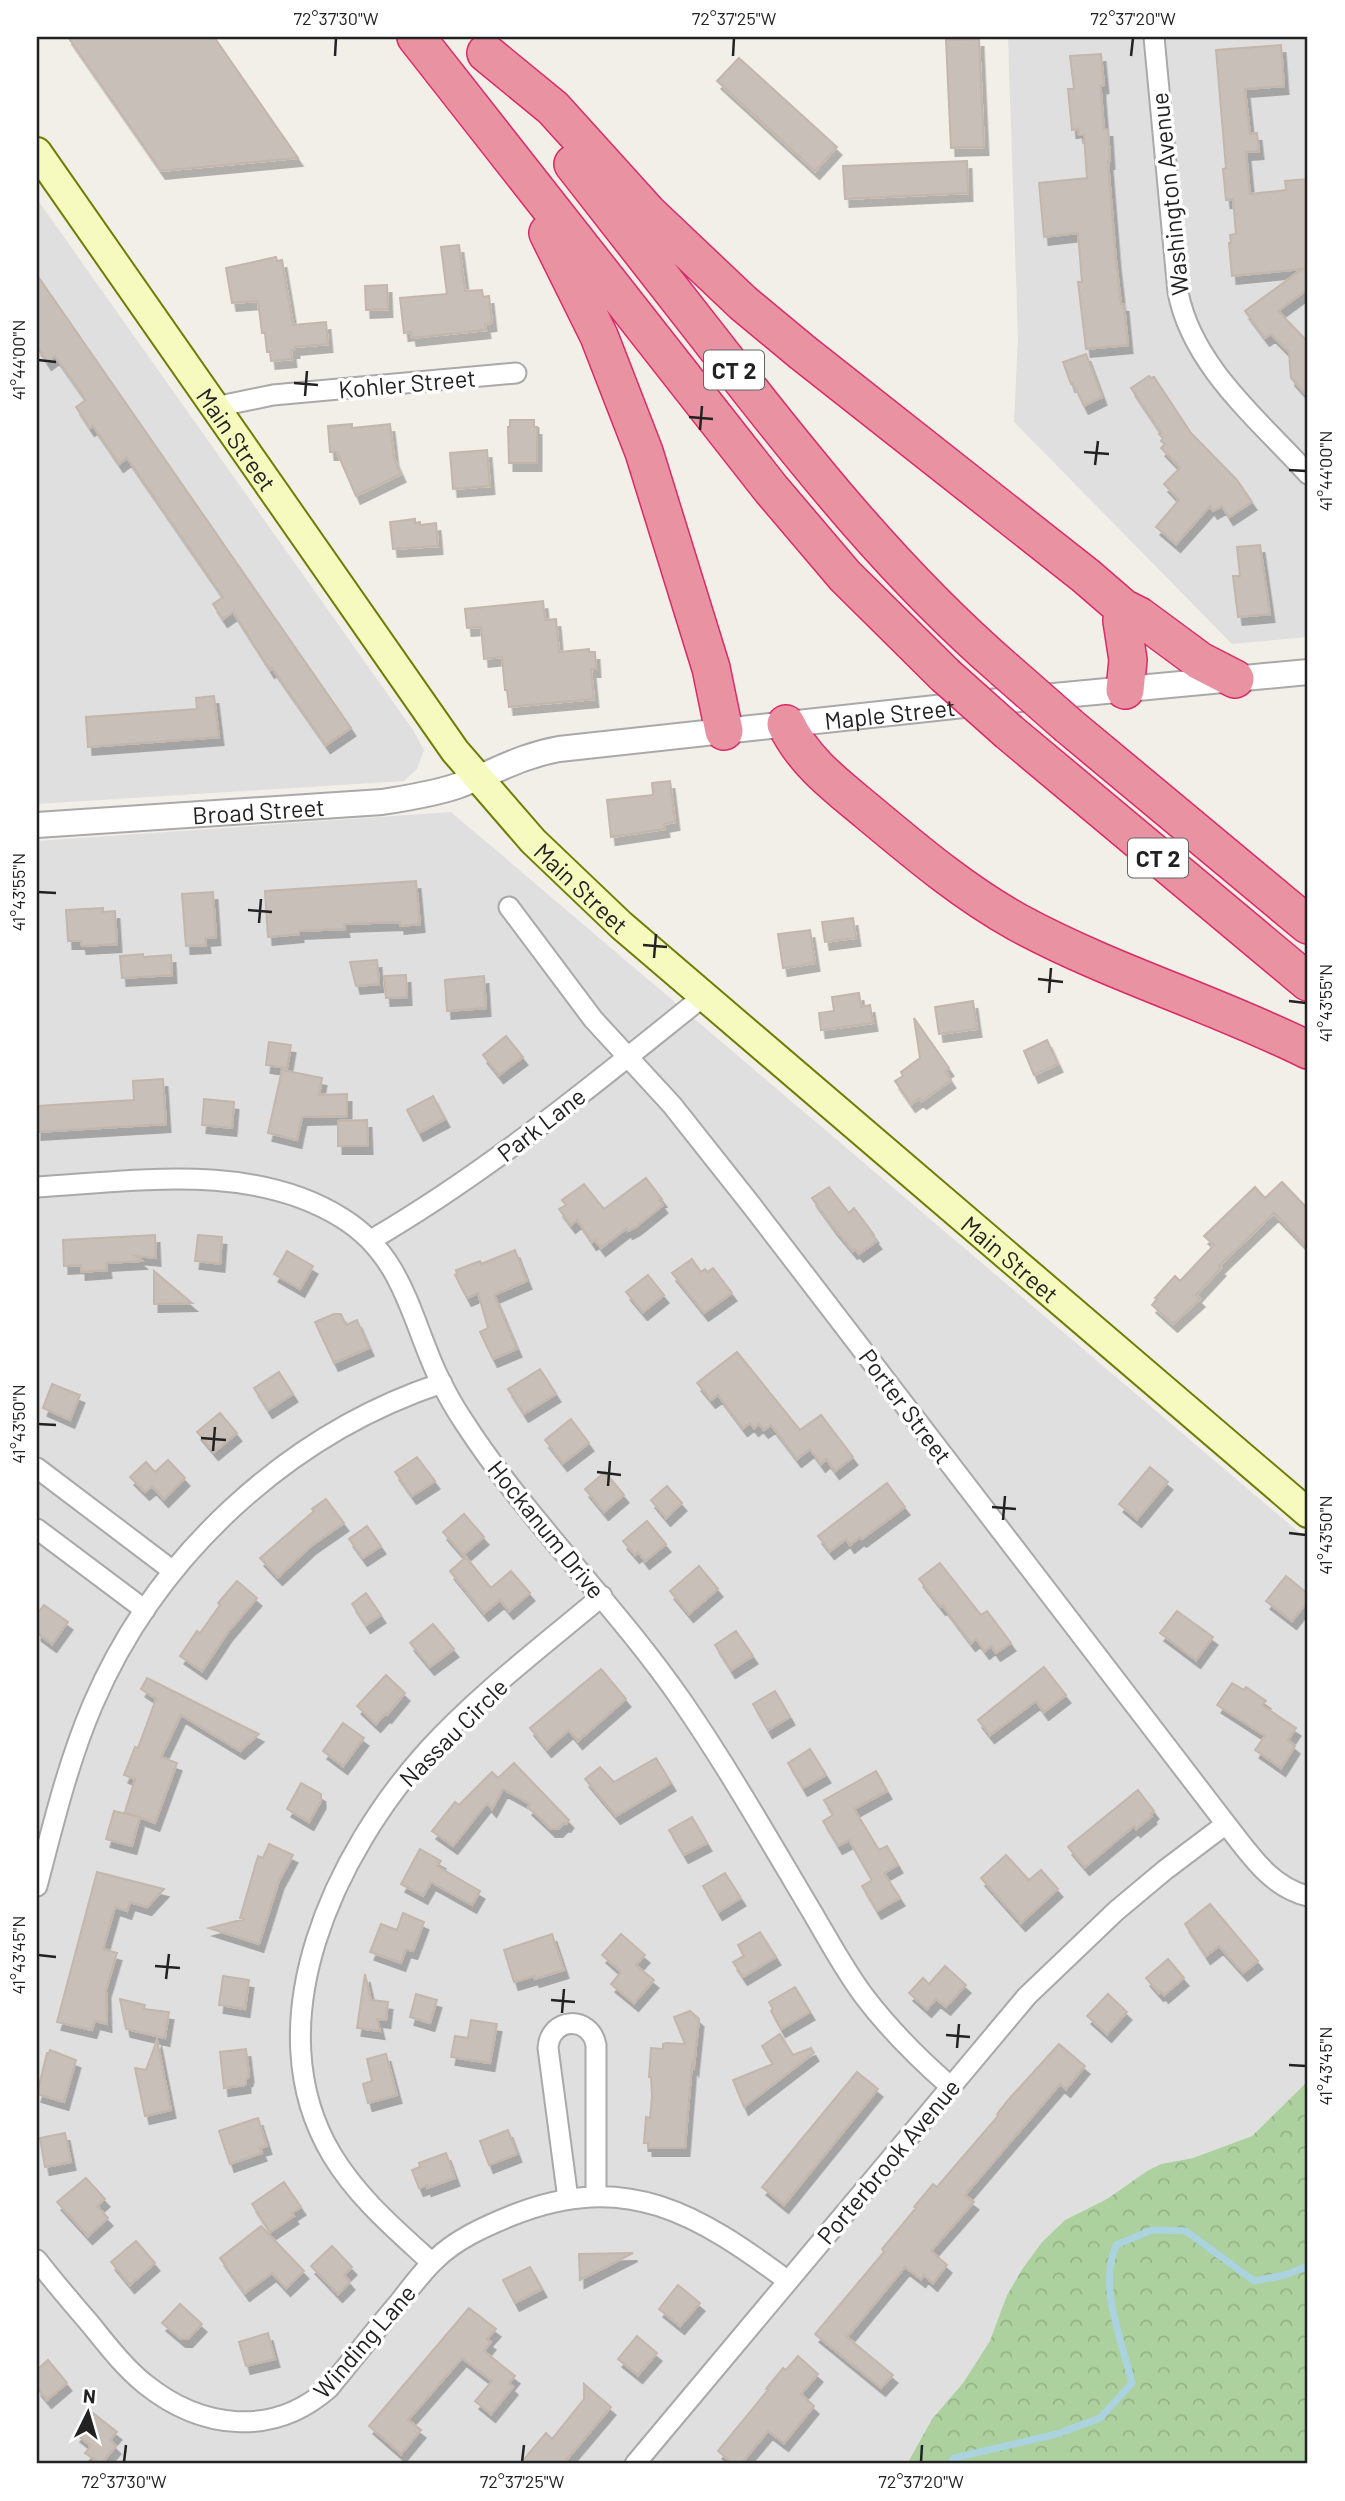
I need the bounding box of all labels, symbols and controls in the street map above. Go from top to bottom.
text: 72°37'30"W [293,7,379,29]
text: 72°37'25"W [692,7,777,29]
text: 72°37'20"W [1090,7,1176,29]
street label: Washington Avenue [1144,91,1194,297]
text: 41°44'00"N [7,320,29,400]
road number: CT 2 [704,350,764,390]
street label: Kohler Street [337,363,477,403]
street label: Main Street [191,382,283,496]
text: 41°44'00"N [1314,431,1336,511]
street label: Maple Street [823,691,957,735]
street label: Broad Street [191,791,326,829]
street label: Main Street [529,836,634,939]
road number: CT 2 [1128,838,1188,878]
text: 41°43'55"N [7,853,29,931]
text: 41°43'55"N [1314,964,1336,1042]
street label: Park Lane [491,1081,591,1167]
street label: Main Street [956,1209,1065,1308]
street label: Porter Street [853,1343,959,1469]
text: 41°43'50"N [7,1384,29,1464]
street label: Hockanum Drive [482,1454,612,1604]
text: 41°43'50"N [1314,1495,1336,1575]
street label: Nassau Circle [393,1672,513,1792]
text: 41°43'45"N [7,1916,29,1994]
text: 41°43'45"N [1314,2027,1336,2105]
street label: Porterbrook Avenue [810,2072,966,2250]
street label: Winding Lane [307,2278,421,2404]
north arrow [52,2378,122,2448]
text: N [82,2384,97,2408]
text: 72°37'30"W [81,2470,167,2492]
text: 72°37'25"W [480,2470,565,2492]
text: 72°37'20"W [878,2470,964,2492]

